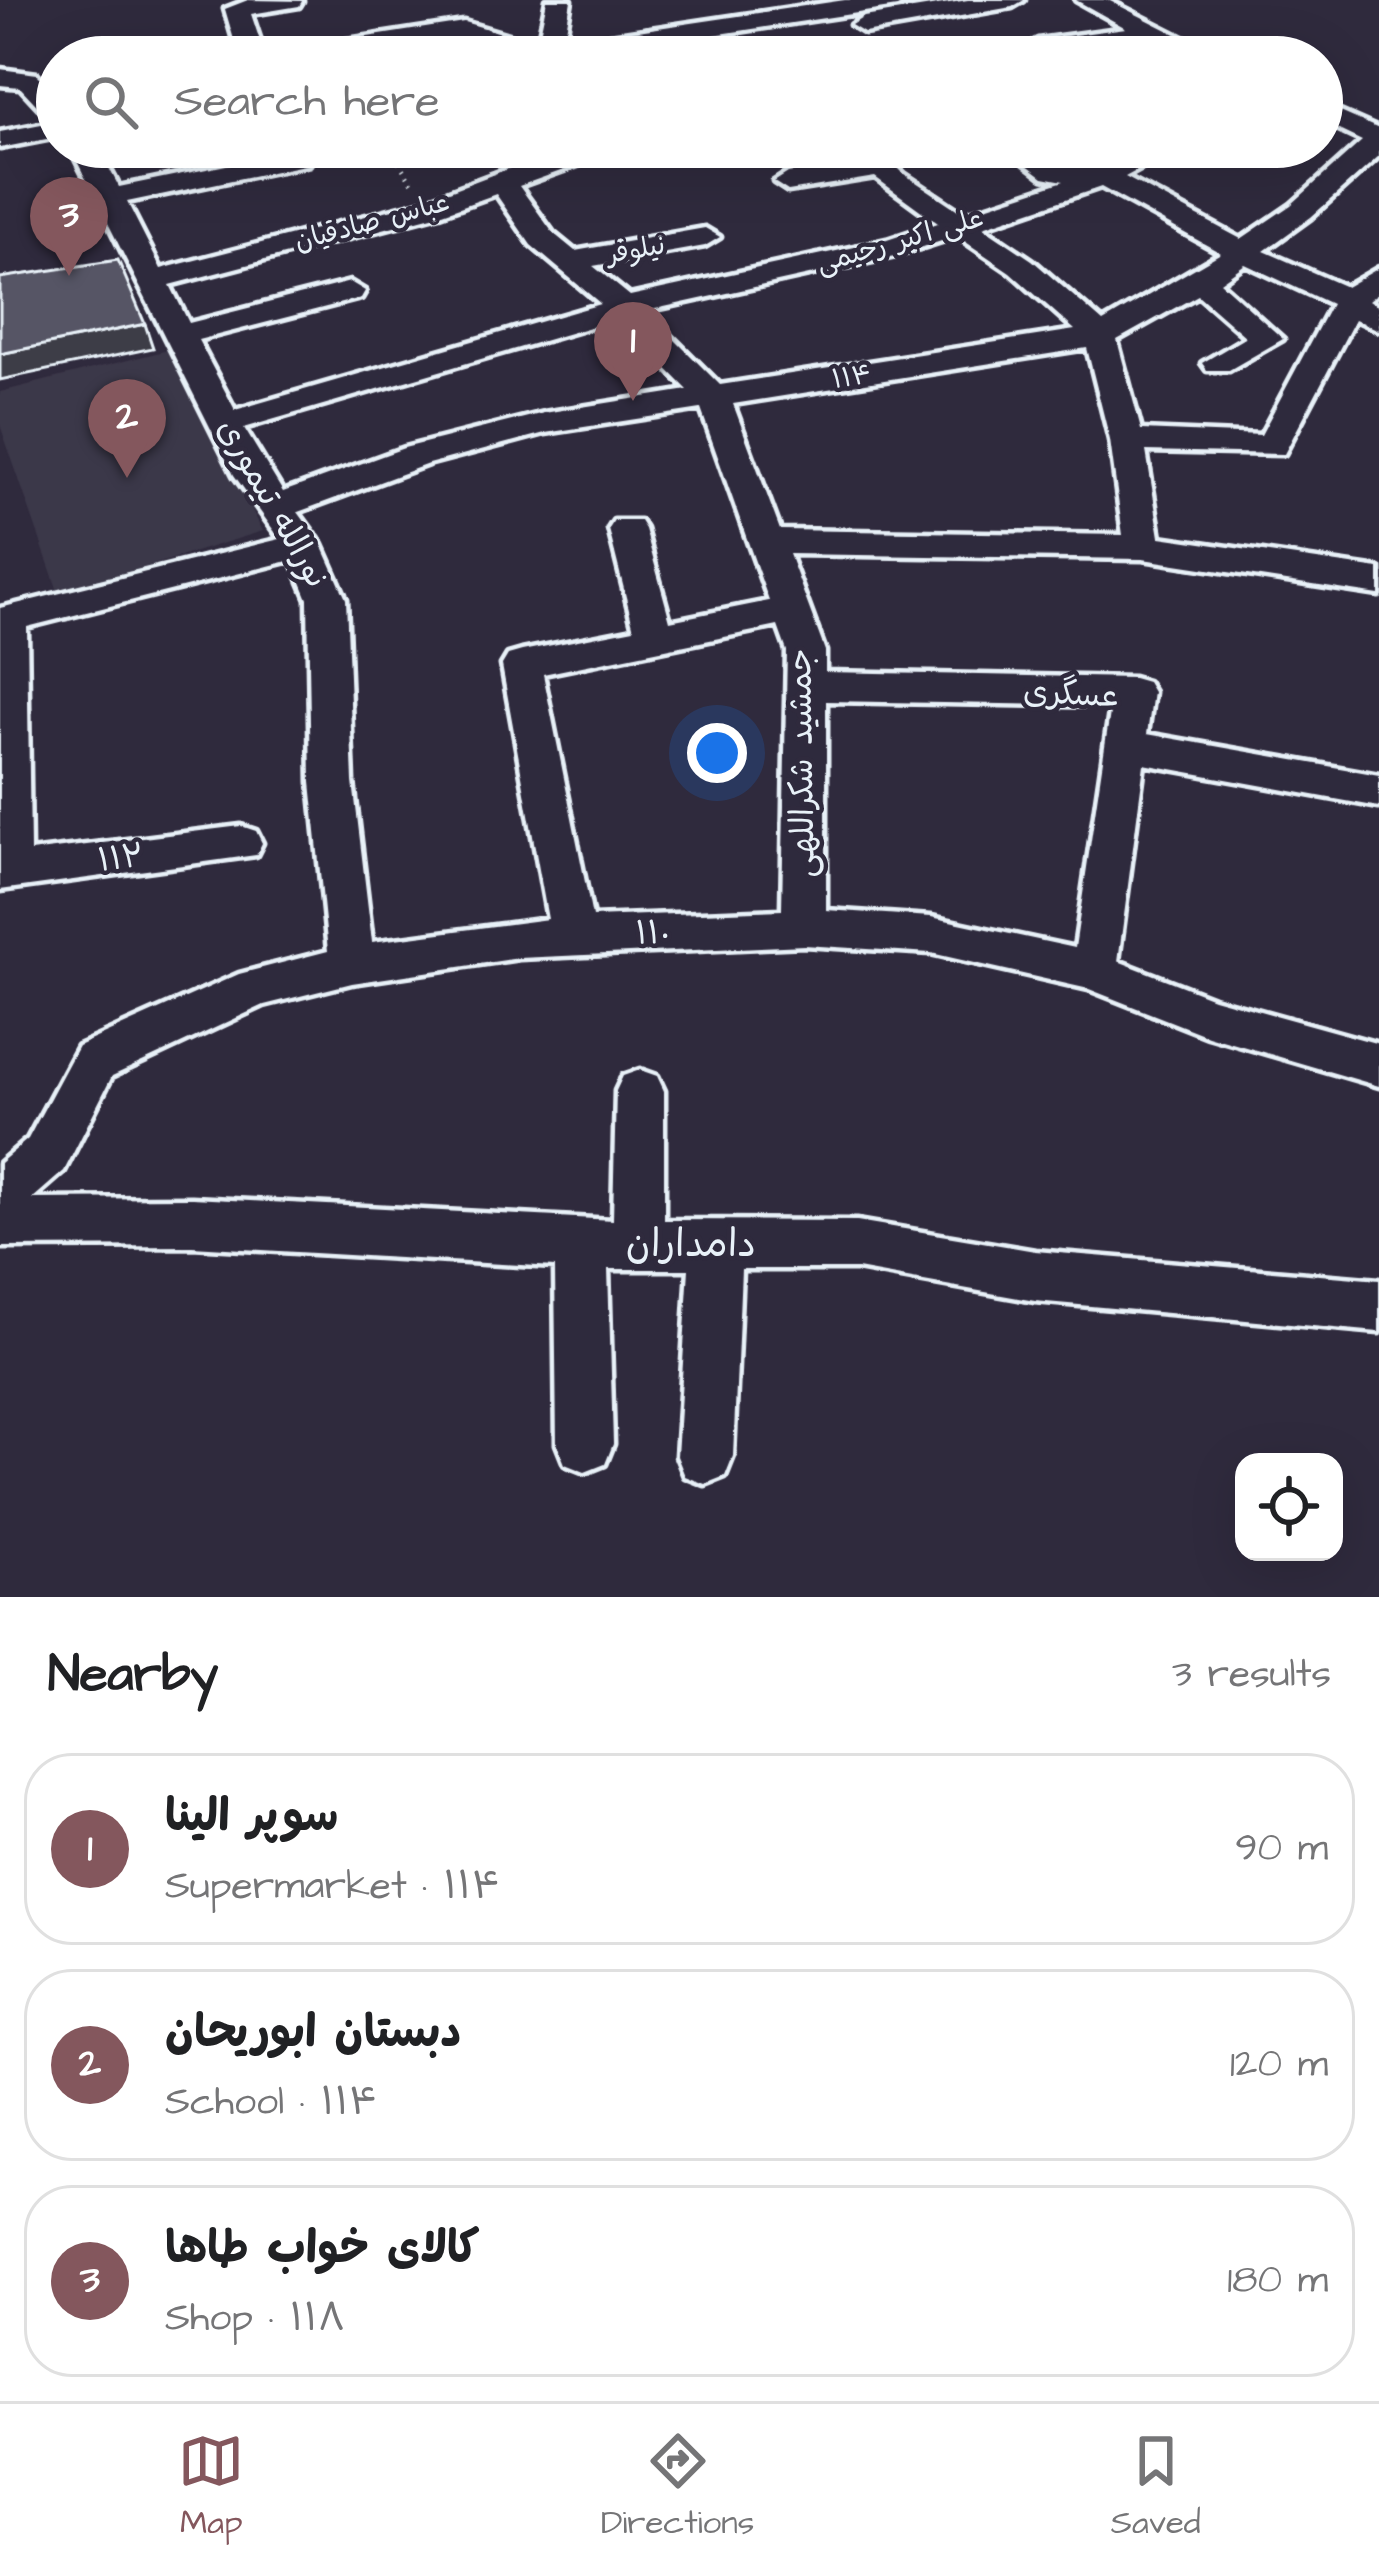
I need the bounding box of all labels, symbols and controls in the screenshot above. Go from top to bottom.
search box [36,36,1343,168]
icon: search [78,69,144,135]
text: Search here [174,71,440,133]
pin: 3 [30,177,108,276]
street label: عباس صادقیان [290,183,454,261]
street label: علی اکبر رحیمی [812,199,988,283]
street label: نیلوفر [602,226,668,274]
pin: 1 [594,302,672,401]
street label: ۱۱۴ [829,355,875,399]
pin: 2 [88,379,166,478]
street label: نورالله تیموری [205,410,341,598]
street label: جمشید شکراللهی [777,648,827,878]
street label: عسگری [1022,669,1120,719]
your location [687,723,747,783]
street label: ۱۱۲ [95,832,147,884]
street label: ۱۱۰ [635,909,671,957]
street label: دامداران [626,1218,756,1272]
map controls [1235,1453,1343,1561]
button: locate [1235,1453,1343,1561]
text: Nearby [48,1640,218,1711]
text: 3 results [1172,1648,1331,1702]
text: سوپر الینا [165,1786,339,1848]
text: 1 [88,1822,93,1876]
text: 90 m [1235,1822,1328,1876]
text: Supermarket · ۱۱۴ [165,1860,501,1914]
text: دبستان ابوریحان [165,2002,461,2064]
text: 2 [79,2038,101,2092]
text: 120 m [1230,2038,1328,2092]
text: School · ۱۱۴ [165,2076,378,2130]
text: کالای خواب طاها [165,2218,479,2280]
text: 3 [80,2254,100,2308]
text: 180 m [1227,2254,1328,2308]
text: Shop · ۱۱۸ [165,2292,345,2346]
tab: Map [178,2428,244,2546]
tab: Directions [601,2428,754,2546]
tab: Saved [1111,2428,1201,2546]

